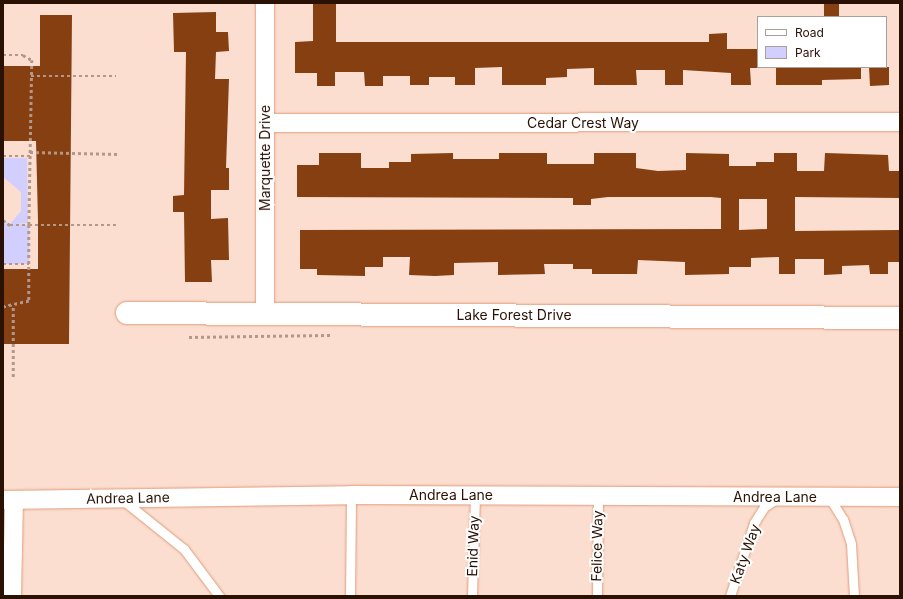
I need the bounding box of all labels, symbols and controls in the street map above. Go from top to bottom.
legend [757,16,887,68]
text: Road [795,25,824,40]
text: Park [795,45,821,60]
street label: Marquette Drive [257,105,273,211]
street label: Cedar Crest Way [527,115,639,131]
street label: Lake Forest Drive [456,307,572,323]
street label: Andrea Lane [409,487,493,503]
street label: Andrea Lane [86,489,170,507]
street label: Andrea Lane [733,489,817,505]
street label: Felice Way [588,510,606,582]
street label: Enid Way [464,515,482,577]
street label: Katy Way [726,522,764,586]

